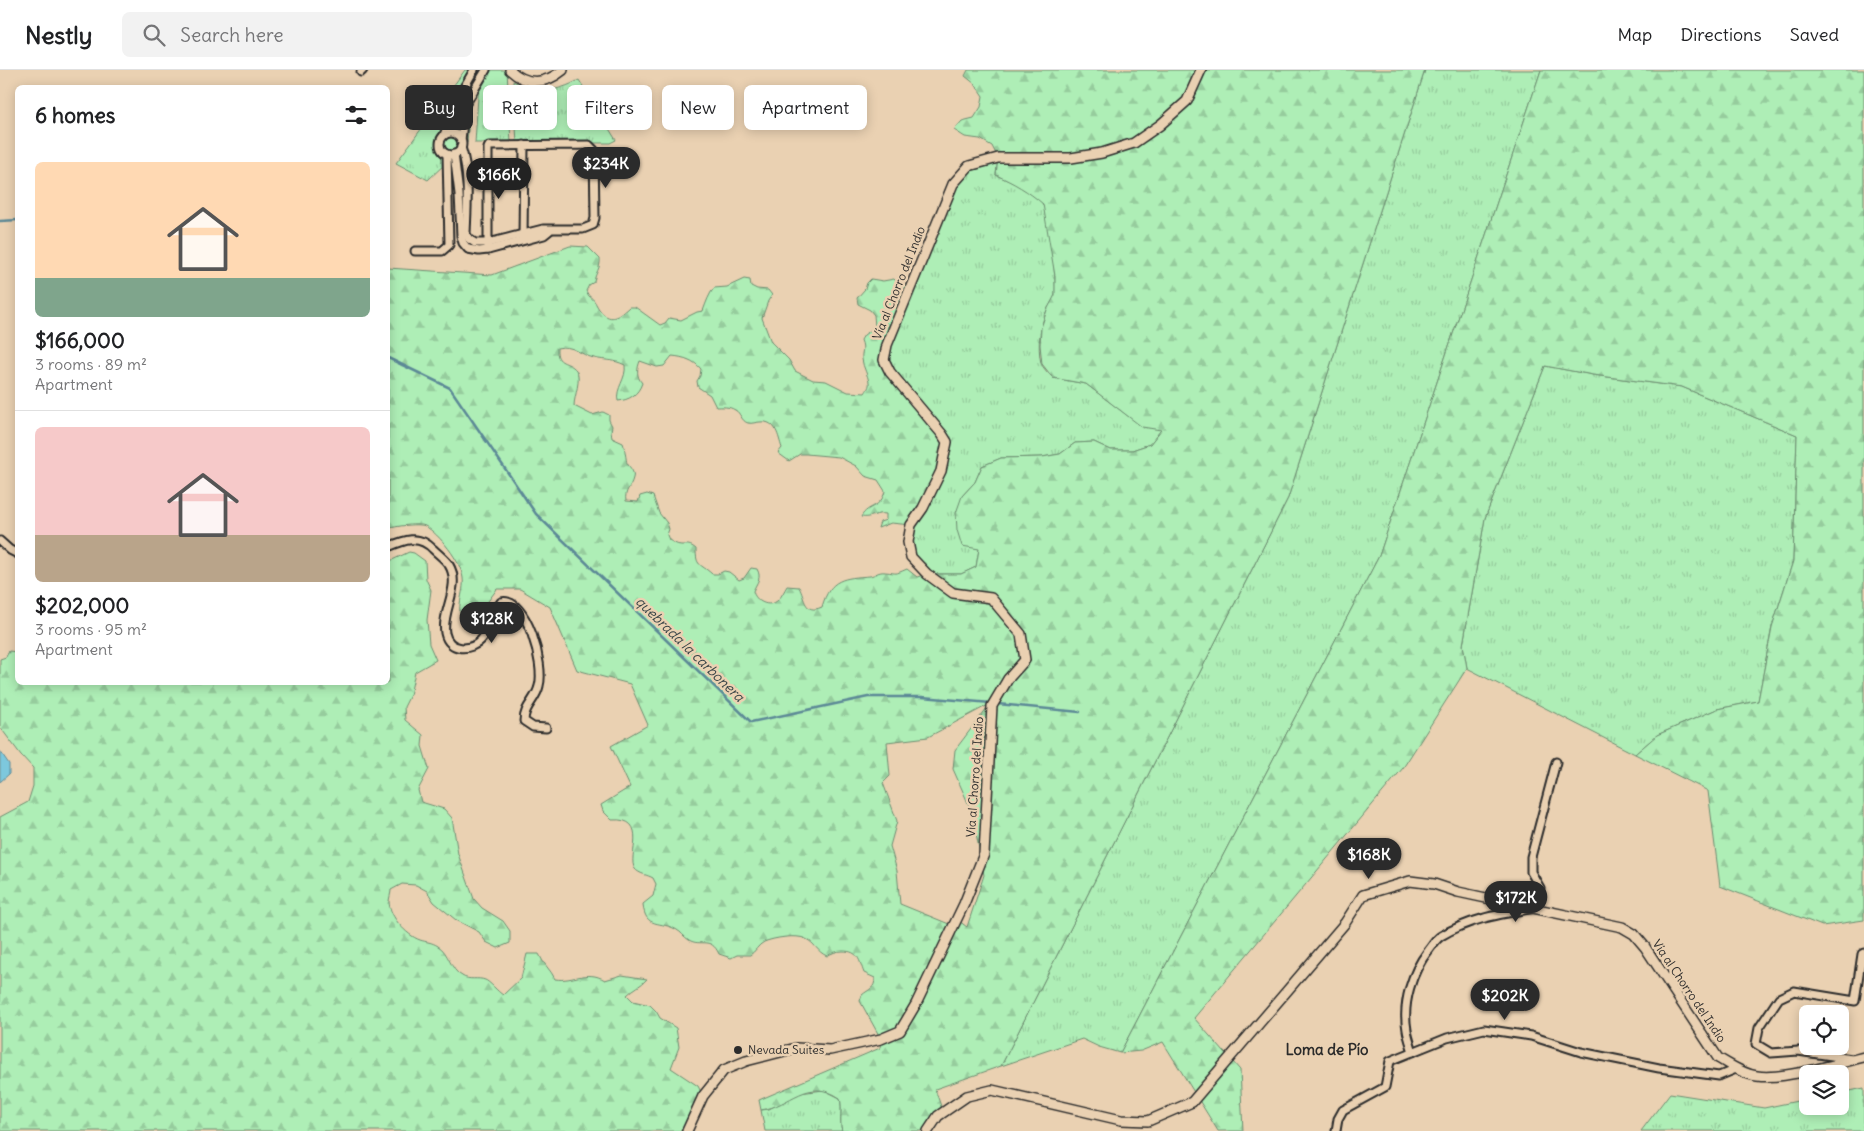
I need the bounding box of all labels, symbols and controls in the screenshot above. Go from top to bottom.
search box [122,12,472,57]
text: Nestly [25,20,92,50]
icon: search [140,21,168,49]
text: Search here [180,23,283,47]
text: Map [1617,23,1652,46]
text: Directions [1680,23,1762,46]
text: Saved [1790,23,1839,46]
chip: Buy [405,85,473,130]
chip: Rent [483,85,557,130]
chip: Filters [567,85,652,130]
chip: New [662,85,734,130]
chip: Apartment [744,85,867,130]
icon: filters [342,101,370,129]
text: 6 homes [35,102,115,129]
pin: $234K [571,146,641,189]
text: $234K [583,153,629,173]
pin: $166K [464,158,534,200]
text: $166K [477,164,521,184]
icon: home [158,194,248,284]
street label: Vía al Chorro del Indio [869,224,928,342]
text: $166,000 [35,327,125,354]
text: 3 rooms · 89 m² [35,354,147,374]
text: Apartment [35,374,113,394]
icon: home [158,460,248,550]
text: $202,000 [35,592,129,619]
water label: quebrada la carbonera [632,592,749,706]
pin: $128K [457,602,527,644]
text: $128K [471,608,513,628]
text: 3 rooms · 95 m² [35,619,147,639]
text: Apartment [35,639,113,659]
street label: Vía al Chorro del Indio [963,716,986,838]
pin: $168K [1334,838,1404,880]
text: $168K [1347,844,1391,864]
pin: $172K [1481,880,1551,923]
text: $172K [1495,887,1537,907]
street label: Vía al Chorro del Indio [1649,936,1730,1045]
pin: $202K [1470,978,1540,1021]
text: $202K [1482,985,1528,1005]
map controls [1799,1005,1849,1115]
button: locate [1799,1005,1849,1055]
district label: Loma de Pío [1286,1040,1369,1059]
place label: Nevada Suites [748,1042,824,1057]
marker: Nevada Suites [732,1044,744,1056]
button: layers [1799,1065,1849,1115]

